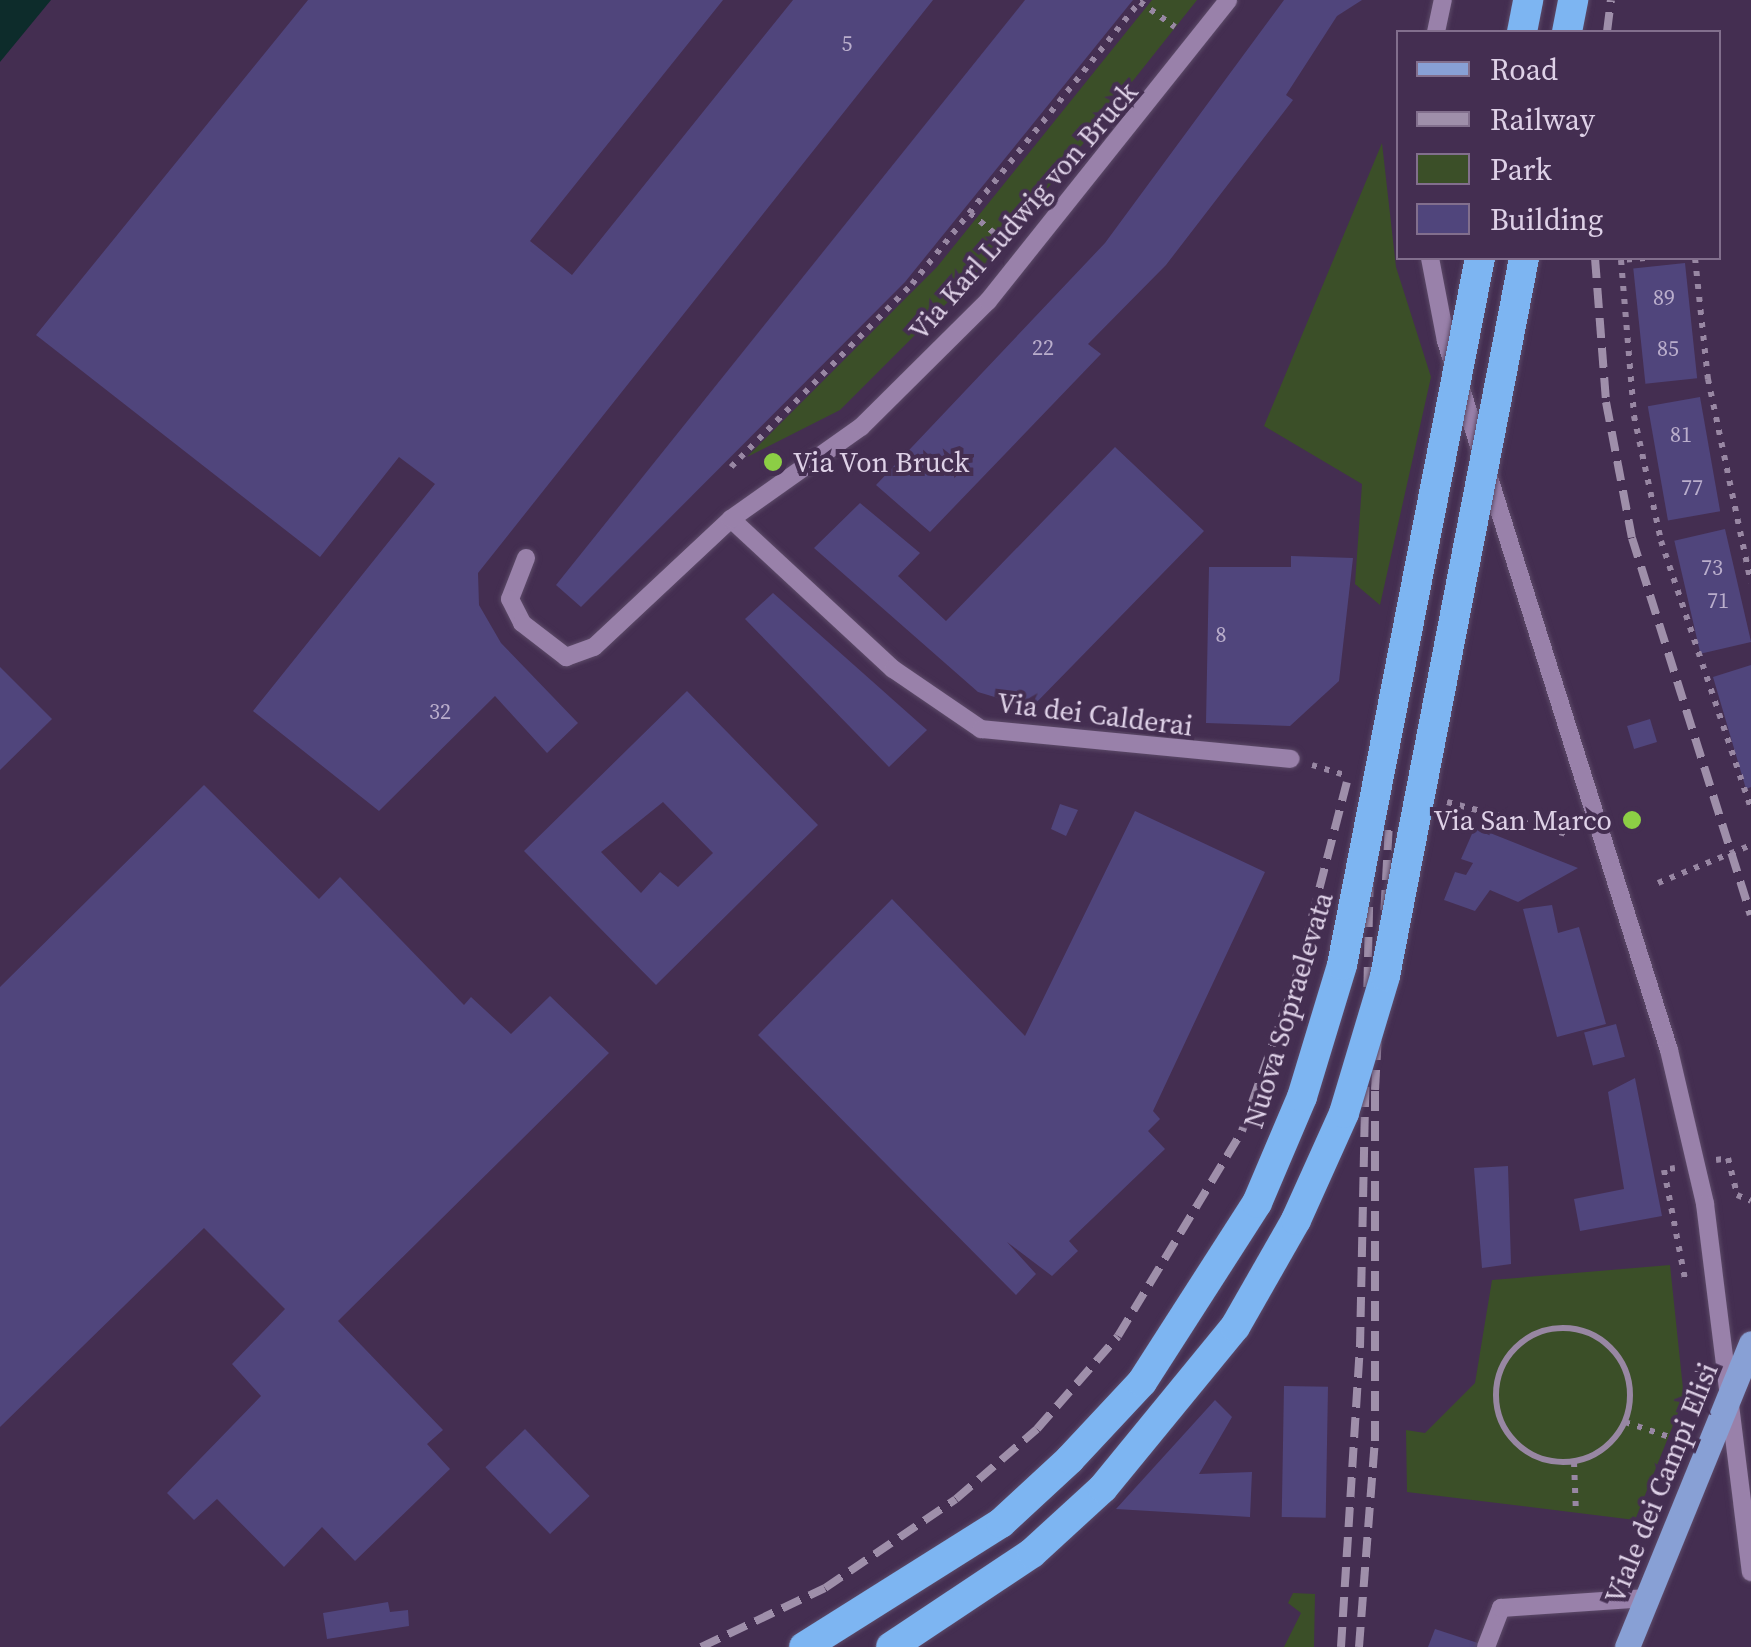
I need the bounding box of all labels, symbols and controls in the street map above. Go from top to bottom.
legend [1396,30,1721,260]
house number: 5 [842,31,852,57]
text: Road [1490,49,1558,90]
street label: Via Karl Ludwig von Bruck [902,75,1144,347]
text: Railway [1490,99,1595,140]
text: Park [1490,149,1552,190]
text: Building [1490,199,1603,240]
house number: 89 [1653,285,1675,311]
house number: 22 [1032,335,1054,361]
house number: 85 [1657,336,1679,362]
house number: 81 [1670,422,1692,448]
place label: Via Von Bruck [793,445,970,479]
marker: Via Von Bruck [762,451,784,473]
house number: 77 [1681,475,1703,501]
house number: 73 [1701,555,1723,581]
house number: 71 [1707,588,1729,614]
house number: 8 [1216,622,1226,648]
street label: Via dei Calderai [995,685,1195,743]
house number: 32 [429,699,451,725]
place label: Via San Marco [1434,803,1612,837]
marker: Via San Marco [1621,809,1643,831]
street label: Nuova Sopraelevata [1236,888,1340,1132]
street label: Viale dei Campi Elisi [1597,1358,1725,1608]

